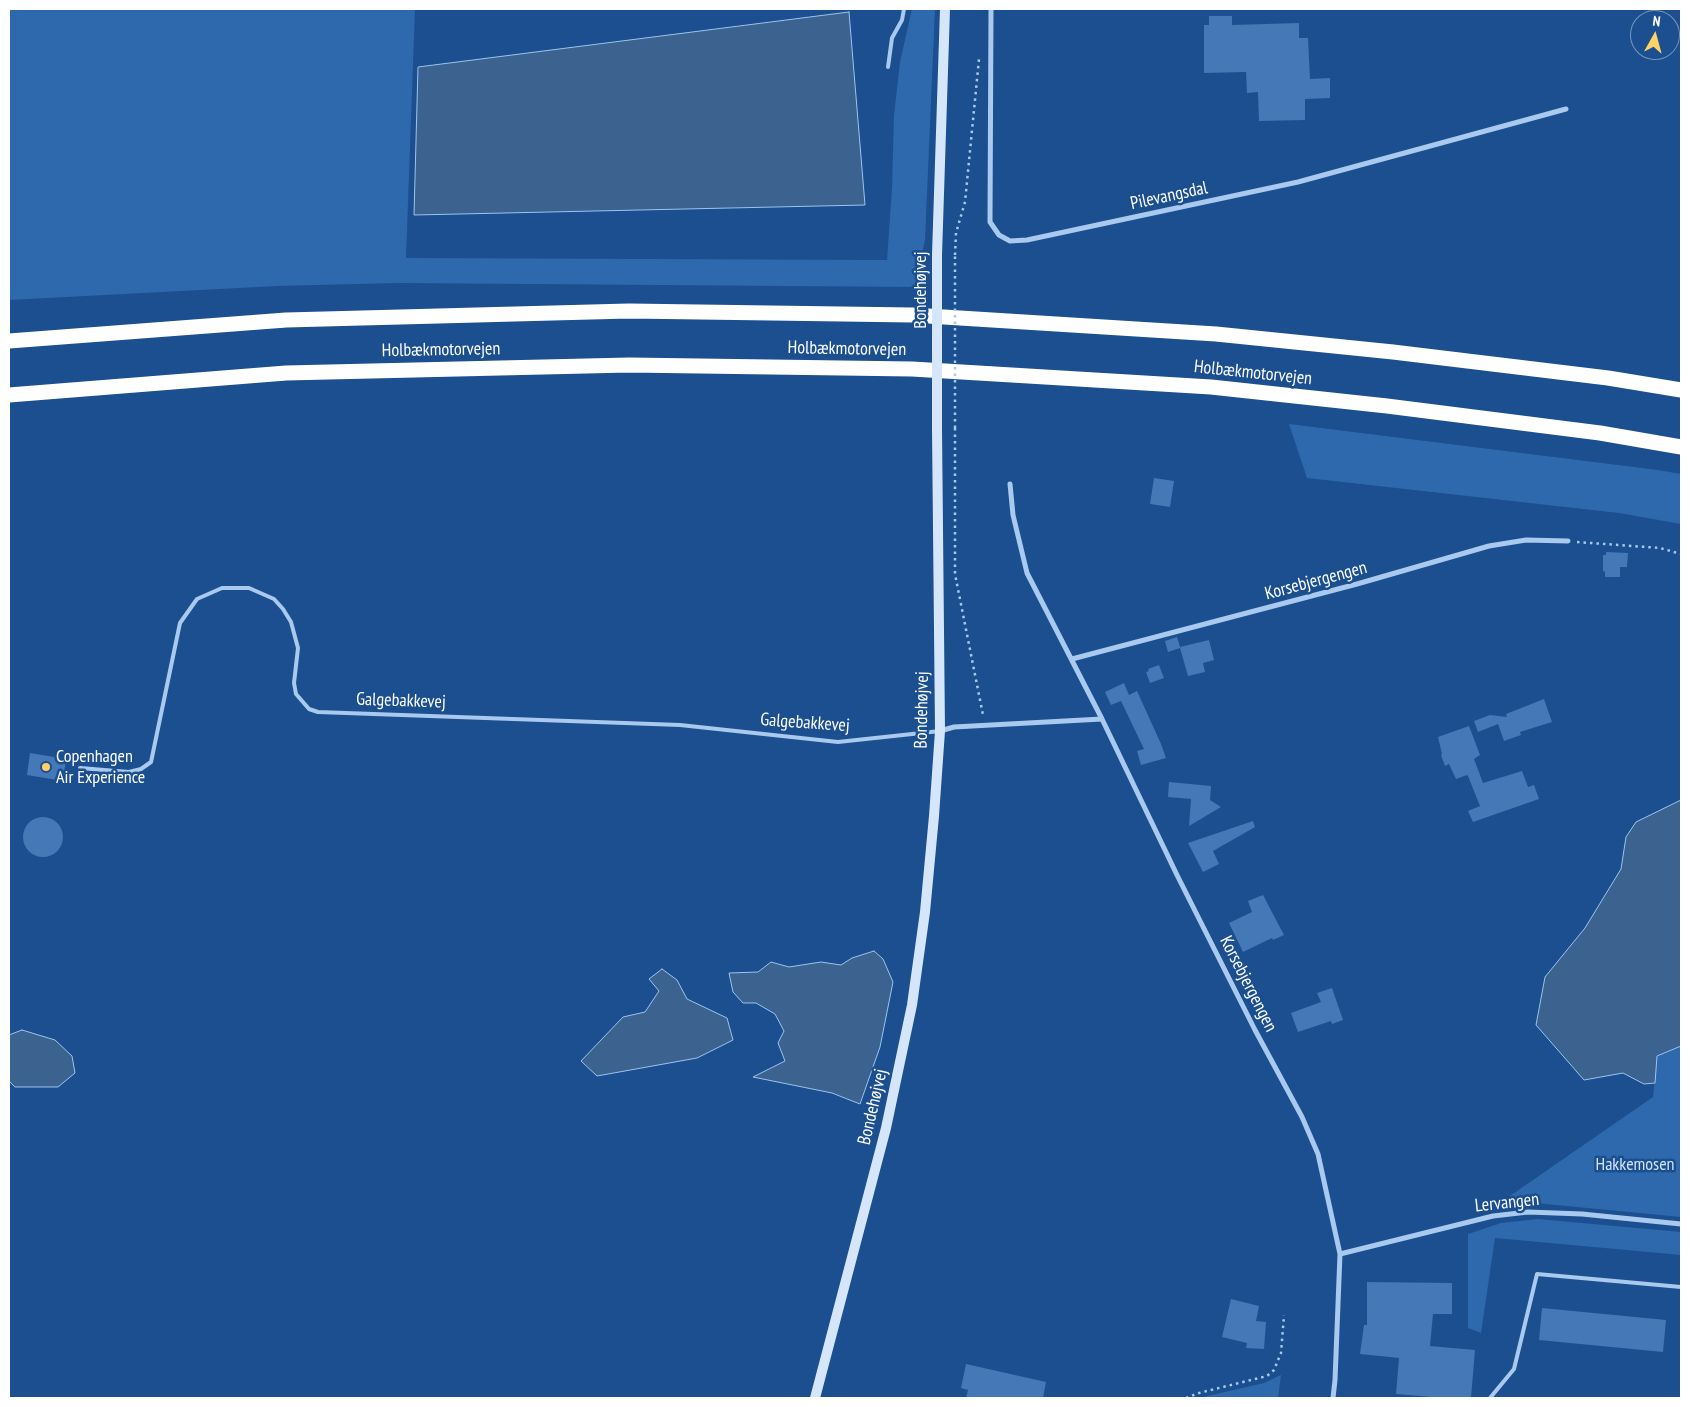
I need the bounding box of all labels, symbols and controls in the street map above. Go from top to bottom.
north arrow [1630,10,1680,60]
text: N [1652,12,1662,30]
street label: Pilevangsdal [1128,177,1210,215]
street label: Bondehøjvej [910,251,932,329]
street label: Holbækmotorvejen [788,337,906,361]
street label: Holbækmotorvejen [382,338,500,362]
street label: Holbækmotorvejen [1193,356,1313,390]
street label: Korsebjergengen [1263,557,1369,605]
street label: Bondehøjvej [911,671,933,749]
street label: Galgebakkevej [356,689,446,713]
street label: Galgebakkevej [760,709,850,737]
place label: Copenhagen Air Experience [56,746,145,789]
marker: Copenhagen Air Experience [40,761,52,773]
street label: Korsebjergengen [1215,932,1281,1036]
street label: Bondehøjvej [854,1067,892,1147]
park label: Hakkemosen [1596,1154,1674,1176]
street label: Lervangen [1474,1189,1540,1217]

